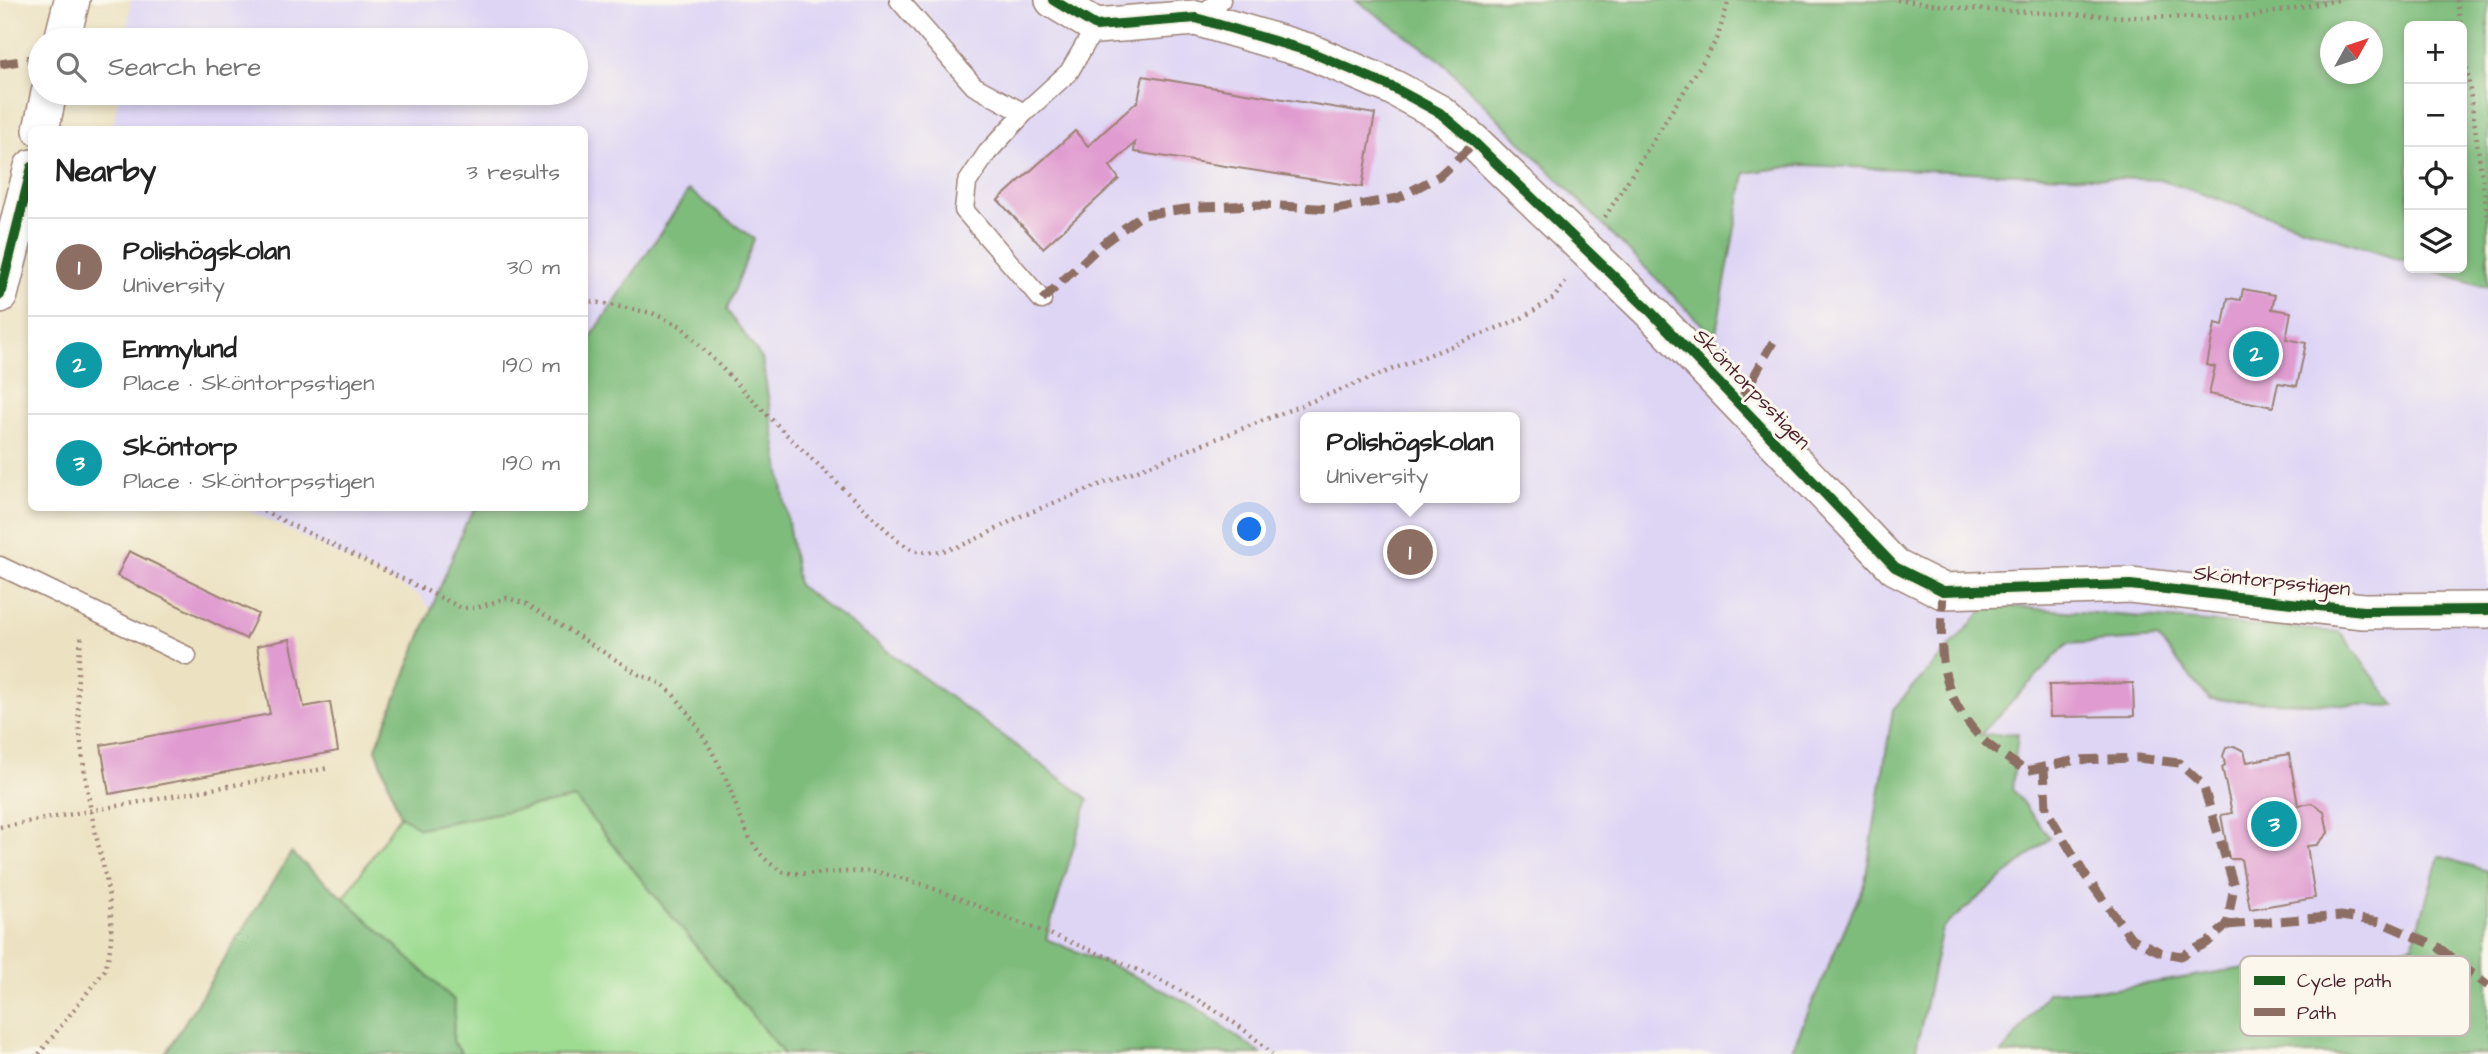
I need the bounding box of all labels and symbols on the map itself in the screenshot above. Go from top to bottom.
north arrow [2320,21,2383,84]
street label: Sköntorpsstigen [1685,322,1817,457]
pin: 2 [2233,328,2279,380]
your location [1232,512,1266,546]
pin: 1 [1387,526,1433,578]
street label: Sköntorpsstigen [2192,558,2352,606]
pin: 3 [2251,798,2297,850]
legend [2240,956,2470,1036]
text: Cycle path [2297,968,2392,996]
text: Path [2297,1000,2336,1027]

